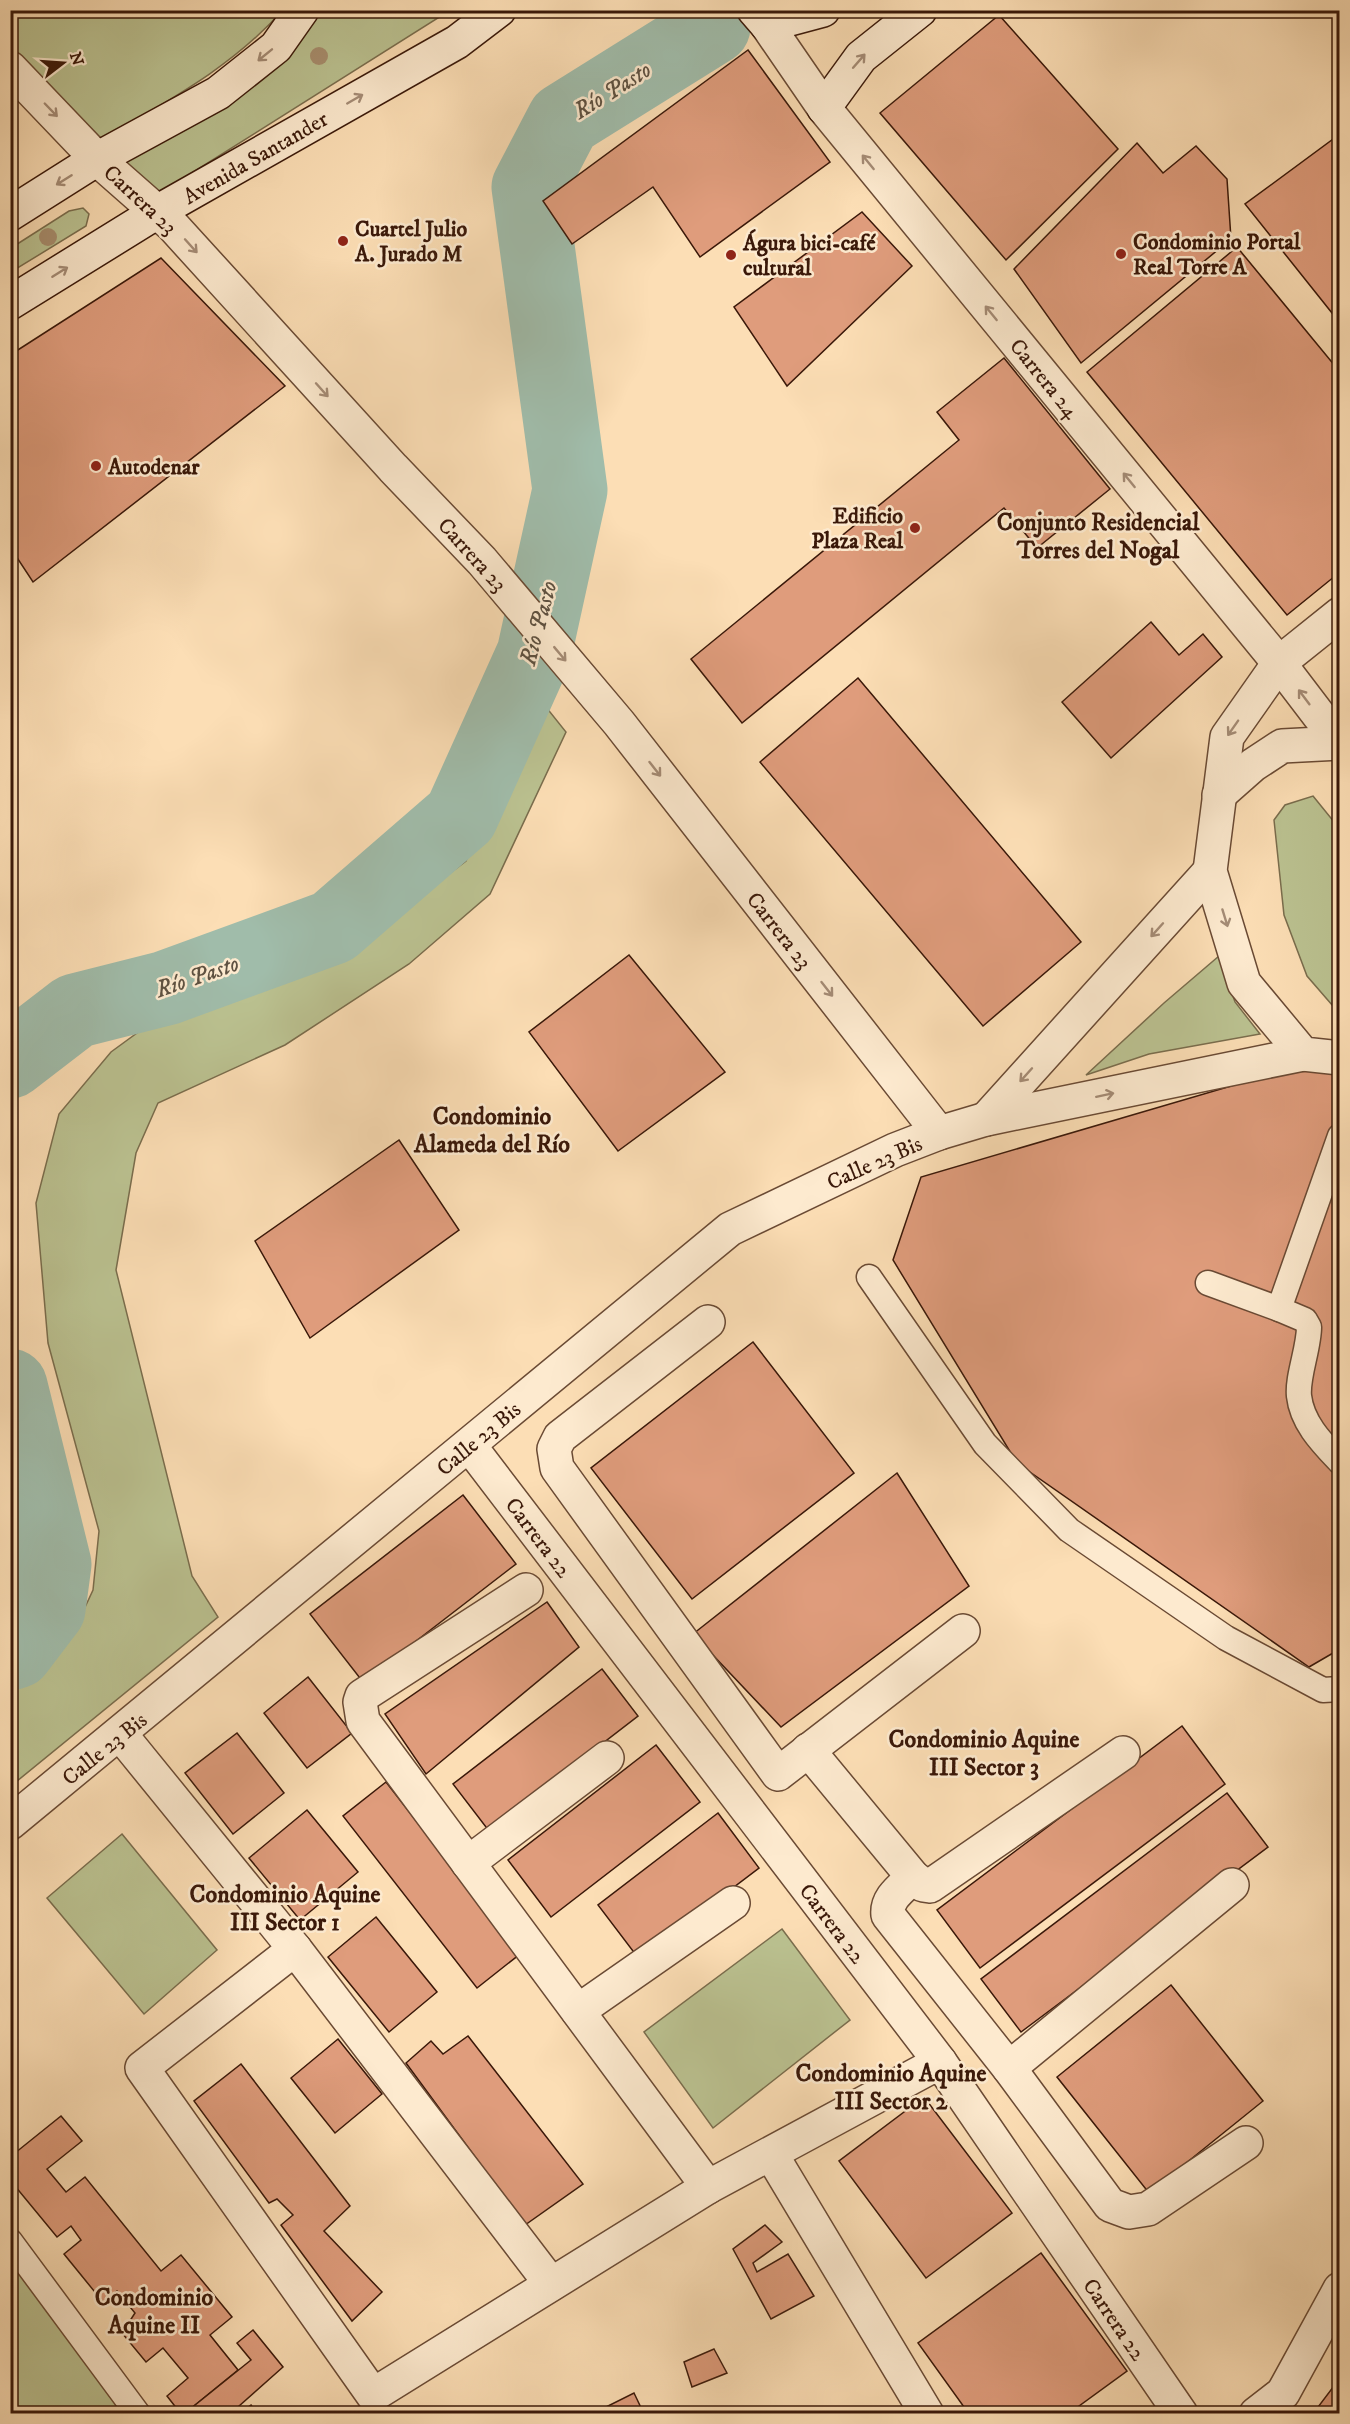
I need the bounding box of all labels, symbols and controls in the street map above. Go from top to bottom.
north arrow [33,33,93,93]
one-way arrow [257,49,273,62]
text: N [65,50,88,68]
one-way arrow [852,54,866,69]
water label: Río Pasto [567,55,657,127]
one-way arrow [346,93,363,105]
one-way arrow [44,103,58,118]
street label: Avenida Santander [178,105,334,211]
one-way arrow [861,155,875,170]
street label: Carrera 23 [98,159,182,241]
one-way arrow [56,174,73,186]
place label: Cuartel Julio A. Jurado M [354,216,468,268]
place label: Águra bici-café cultural [742,229,876,282]
place label: Condominio Portal Real Torre A [1133,229,1301,281]
marker: Cuartel Julio A. Jurado M [336,234,350,248]
one-way arrow [183,238,197,253]
marker: Condominio Portal Real Torre A [1114,247,1128,261]
marker: Águra bici-café cultural [724,248,738,262]
one-way arrow [51,266,68,278]
one-way arrow [985,305,998,321]
street label: Carrera 24 [1003,333,1085,425]
one-way arrow [315,382,329,397]
place label: Autodenar [107,454,200,481]
marker: Autodenar [89,459,103,473]
one-way arrow [1122,472,1135,488]
place label: Edificio Plaza Real [811,503,903,555]
district label: Conjunto Residencial Torres del Nogal [997,508,1200,566]
street label: Carrera 23 [432,512,512,598]
marker: Edificio Plaza Real [908,521,922,535]
water label: Río Pasto [513,578,565,670]
one-way arrow [554,646,567,662]
one-way arrow [1298,689,1311,705]
one-way arrow [1227,720,1239,736]
one-way arrow [648,761,661,777]
street label: Carrera 23 [740,887,817,975]
one-way arrow [1220,908,1231,927]
one-way arrow [1150,922,1164,937]
water label: Río Pasto [151,949,243,1006]
one-way arrow [820,981,833,997]
one-way arrow [1019,1067,1033,1082]
one-way arrow [1095,1089,1114,1100]
district label: Condominio Alameda del Río [413,1102,570,1160]
street label: Calle 23 Bis [823,1130,926,1196]
street label: Calle 23 Bis [431,1396,527,1482]
street label: Carrera 22 [499,1493,577,1583]
street label: Calle 23 Bis [57,1707,153,1792]
district label: Condominio Aquine III Sector 3 [889,1725,1079,1783]
street label: Carrera 22 [793,1879,871,1969]
district label: Condominio Aquine III Sector 1 [190,1880,380,1938]
district label: Condominio Aquine III Sector 2 [796,2059,986,2117]
street label: Carrera 22 [1076,2274,1151,2366]
district label: Condominio Aquine II [95,2283,214,2341]

